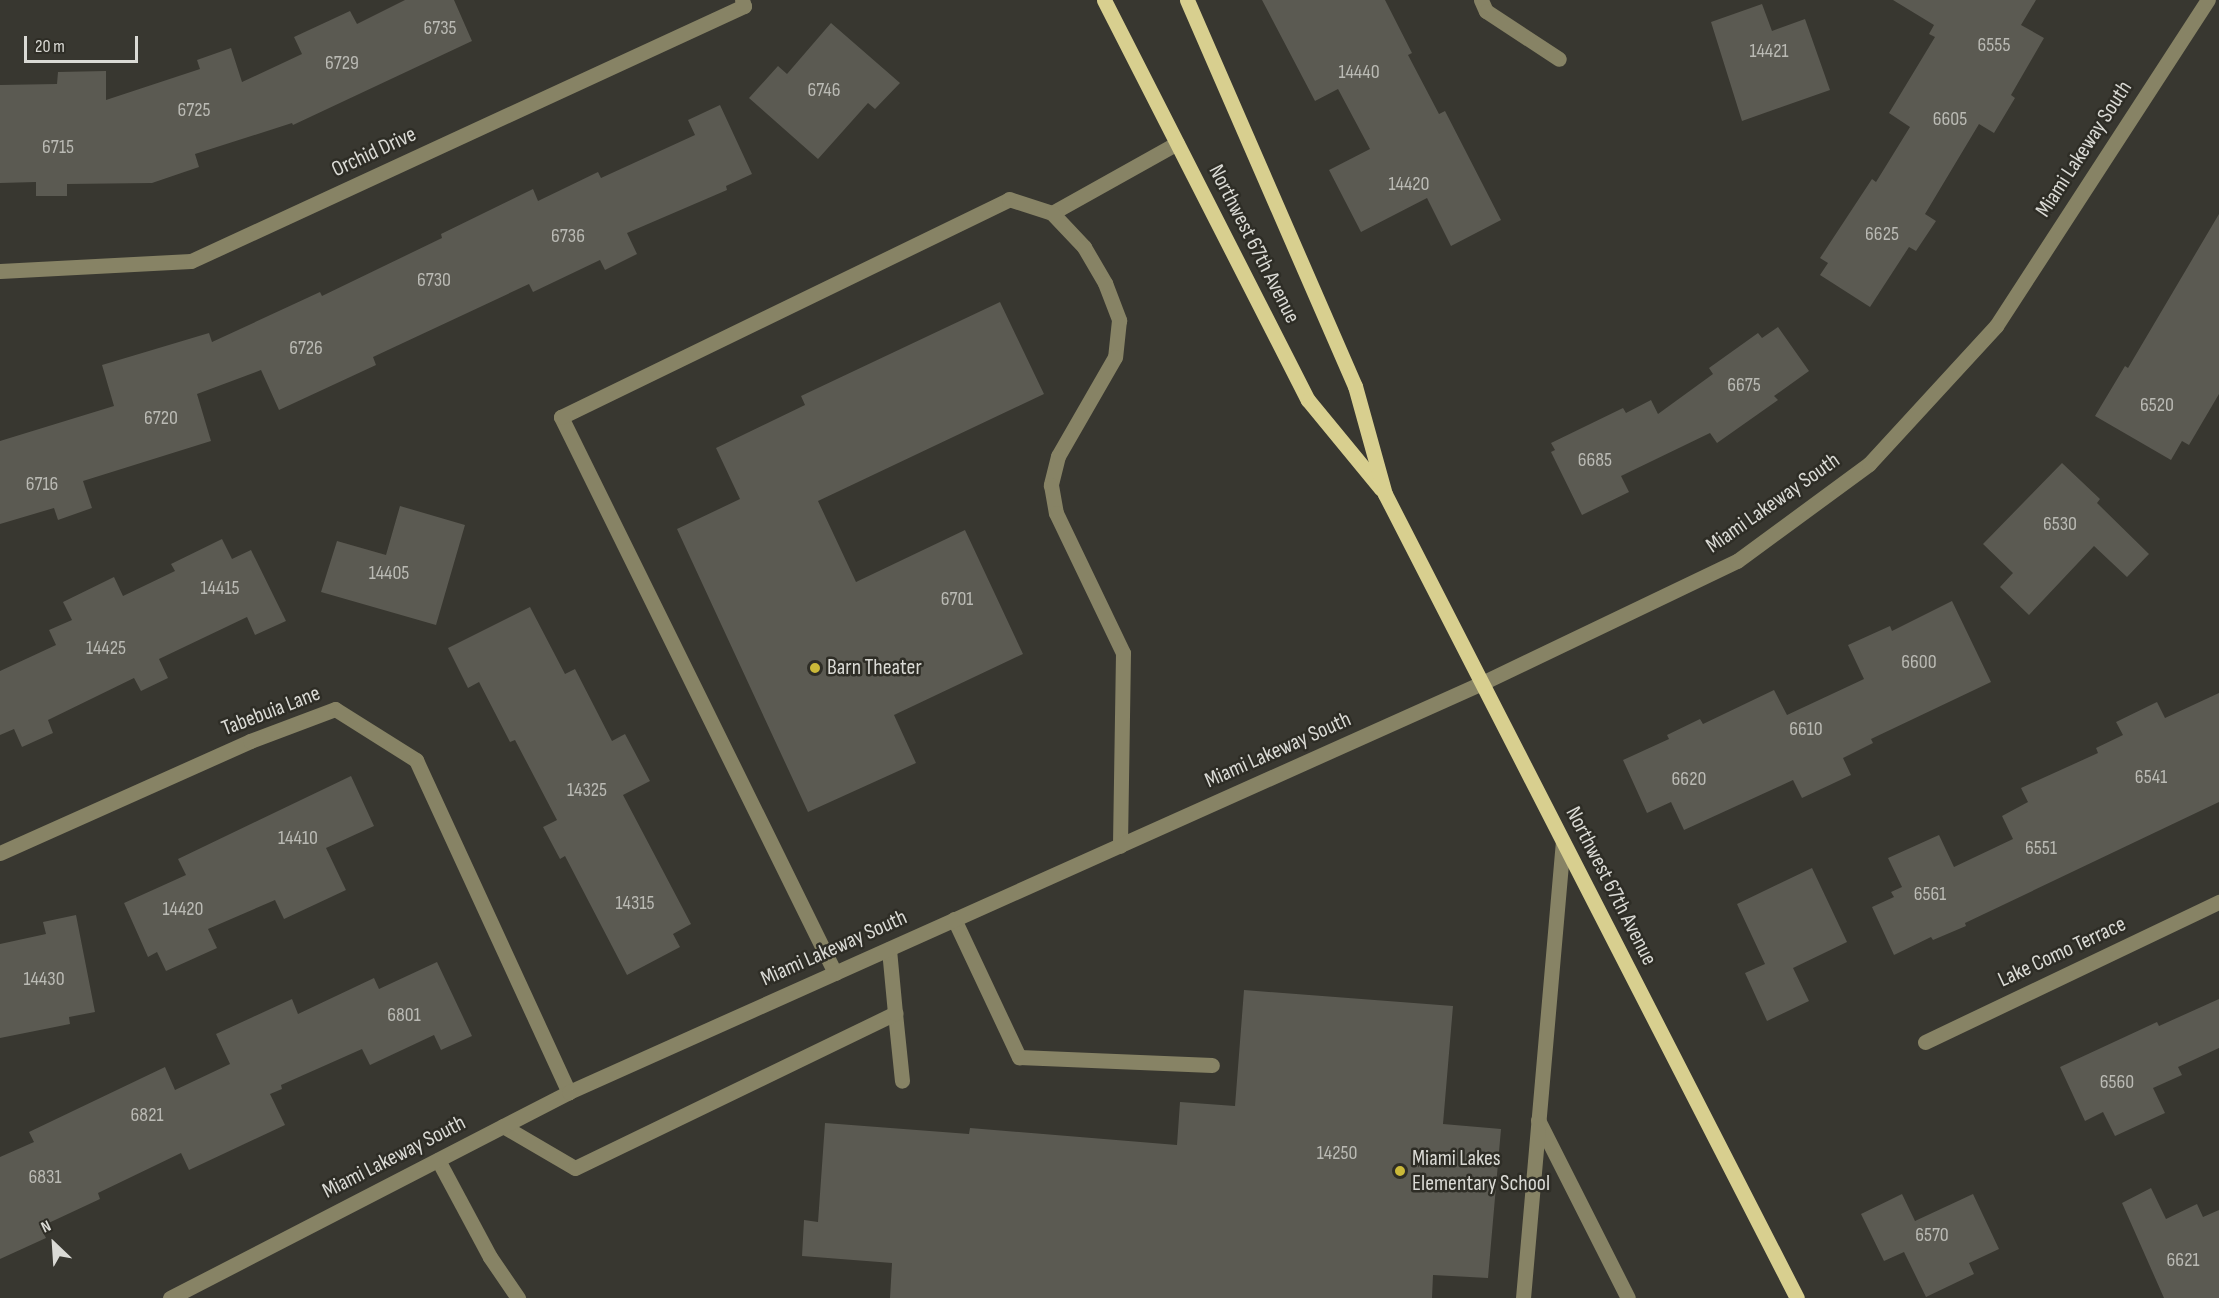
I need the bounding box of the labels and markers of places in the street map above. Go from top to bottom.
place label: Barn Theater [827,655,922,681]
marker: Barn Theater [808,661,822,675]
place label: Miami Lakes Elementary School [1412,1145,1550,1196]
marker: Miami Lakes Elementary School [1393,1164,1407,1178]

